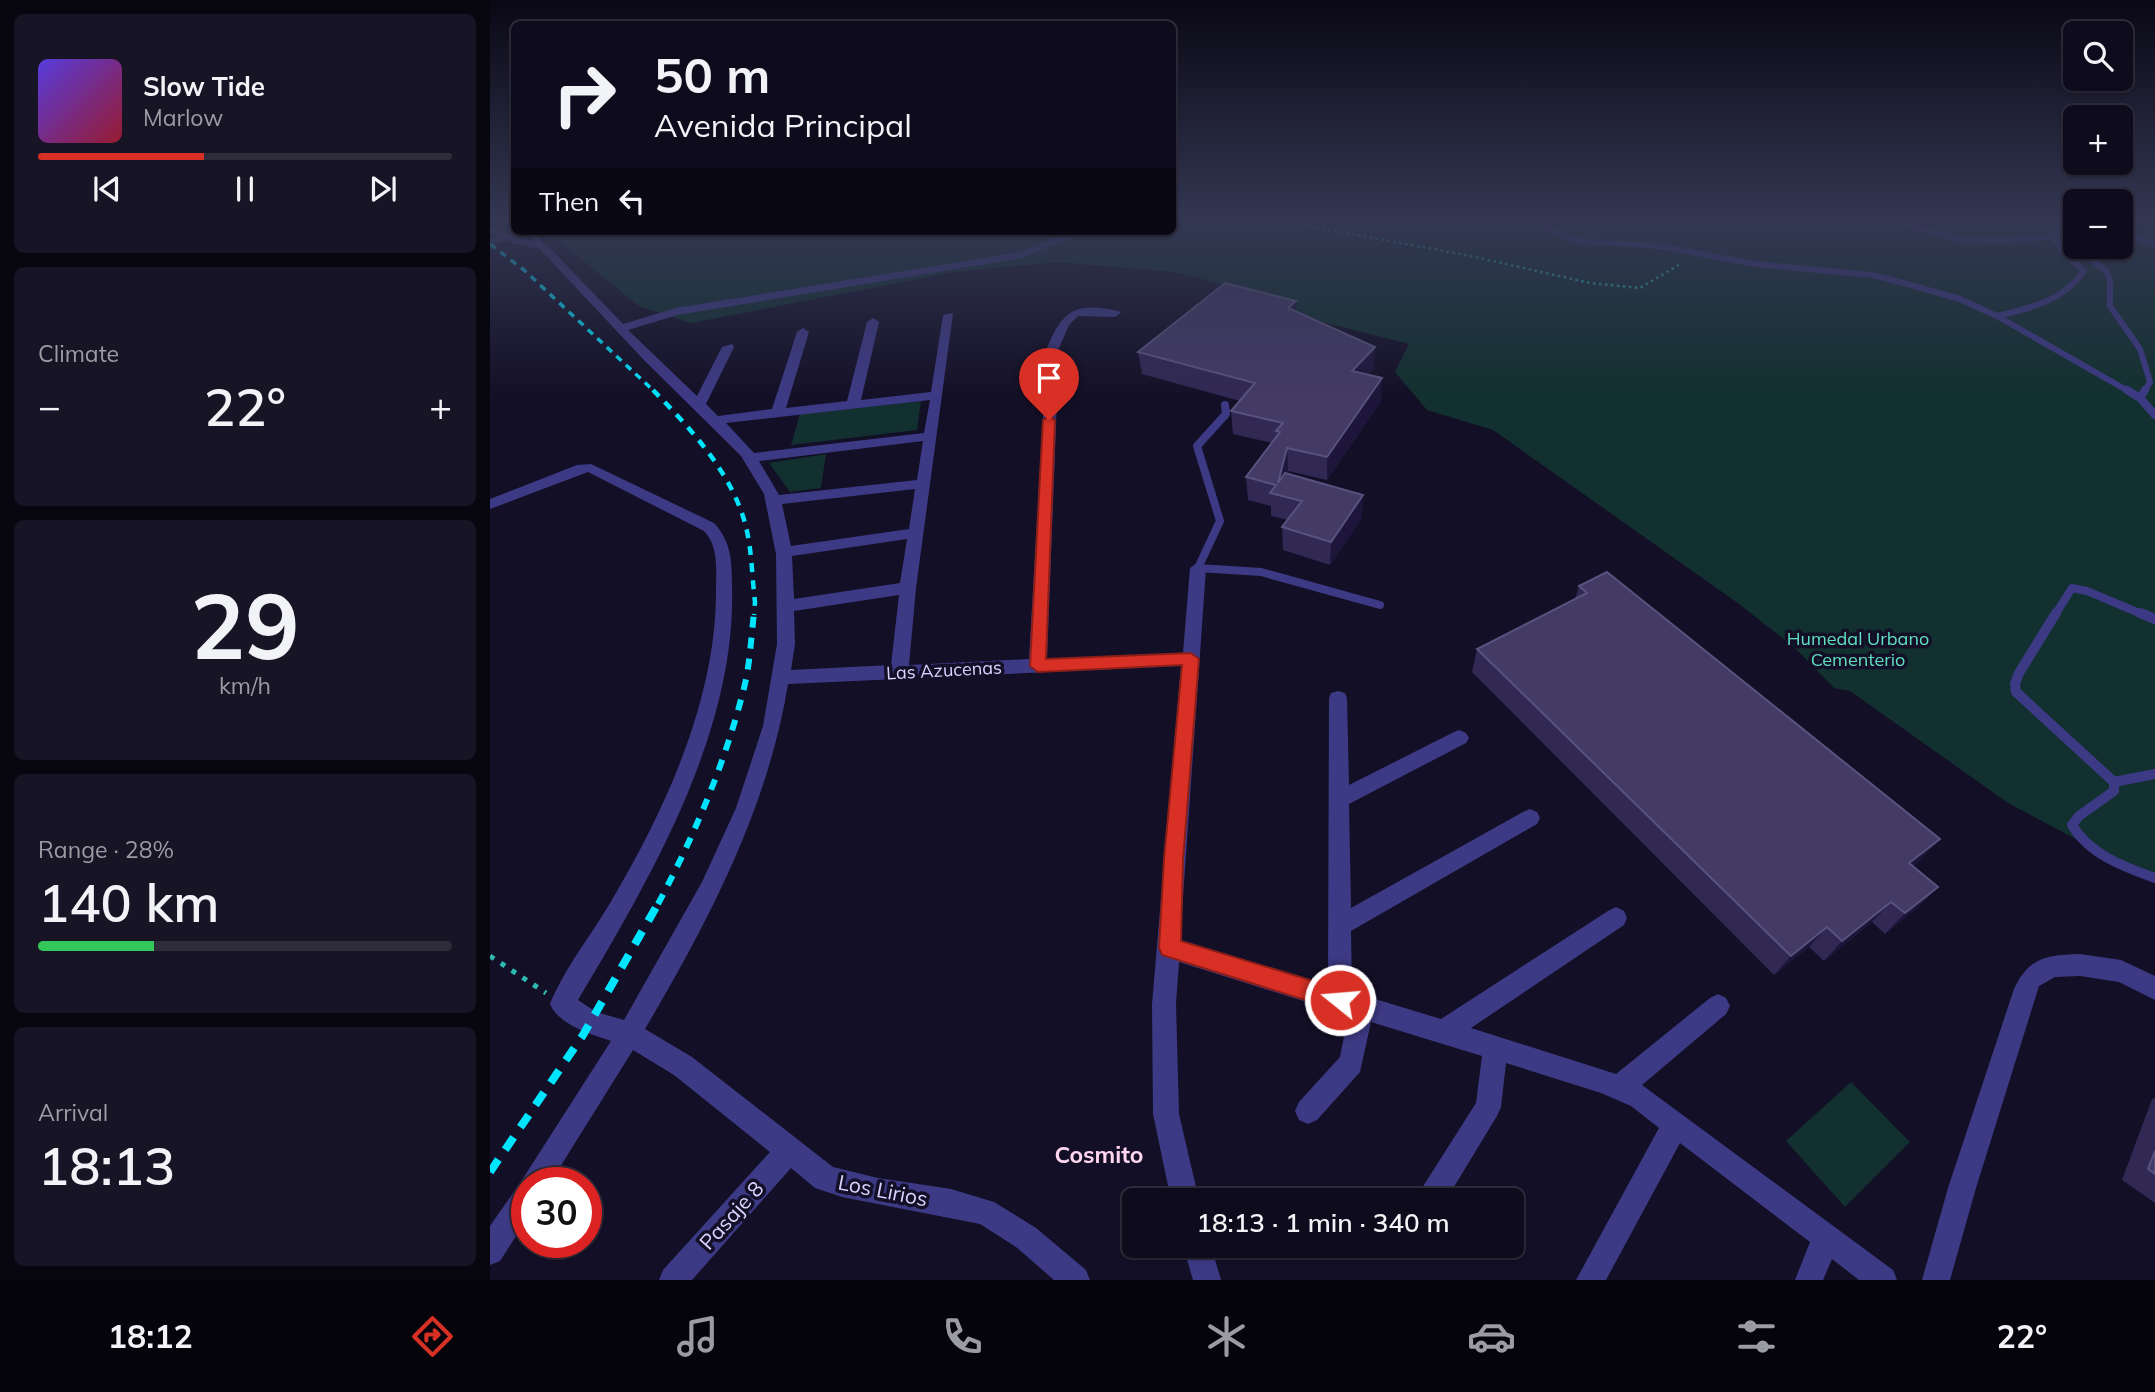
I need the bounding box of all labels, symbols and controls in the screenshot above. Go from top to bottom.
map controls [2063,21,2133,259]
button: search [2063,21,2133,91]
text: 50 m [654,44,770,105]
icon: right [539,49,630,140]
text: Slow Tide [143,70,265,103]
text: Marlow [143,103,223,132]
text: Avenida Principal [654,105,912,145]
button: + [2063,105,2133,175]
icon: previous [88,170,126,208]
icon: pause [226,170,264,208]
icon: next [364,170,402,208]
icon: left [613,182,651,220]
text: Then [539,185,599,218]
button: − [2063,189,2133,259]
text: Climate [38,339,119,368]
pin [1019,348,1079,420]
icon: arrive [1030,359,1068,397]
text: 22° [204,374,286,439]
text: − [38,382,61,430]
text: + [429,382,452,430]
text: 29 [190,568,300,682]
park label: Humedal Urbano Cementerio [1787,627,1929,671]
street label: Las Azucenas [885,655,1003,685]
text: km/h [219,671,271,700]
text: Range · 28% [38,835,174,864]
text: 140 km [38,870,219,935]
position arrow [1303,963,1377,1037]
text: Arrival [38,1098,108,1127]
text: 18:13 [38,1133,175,1198]
district label: Cosmito [1055,1140,1144,1169]
speed limit sign: 30 [511,1167,602,1258]
street label: Los Lirios [836,1169,930,1211]
street label: Pasaje 8 [693,1175,769,1255]
text: 18:13 · 1 min · 340 m [1196,1206,1450,1239]
icon: directions [408,1312,457,1361]
icon: music [673,1312,722,1361]
icon: phone [938,1312,987,1361]
icon: climate [1202,1312,1251,1361]
icon: car [1467,1312,1516,1361]
icon: filters [1732,1312,1781,1361]
text: 18:12 [108,1316,193,1356]
text: 22° [1997,1316,2047,1356]

